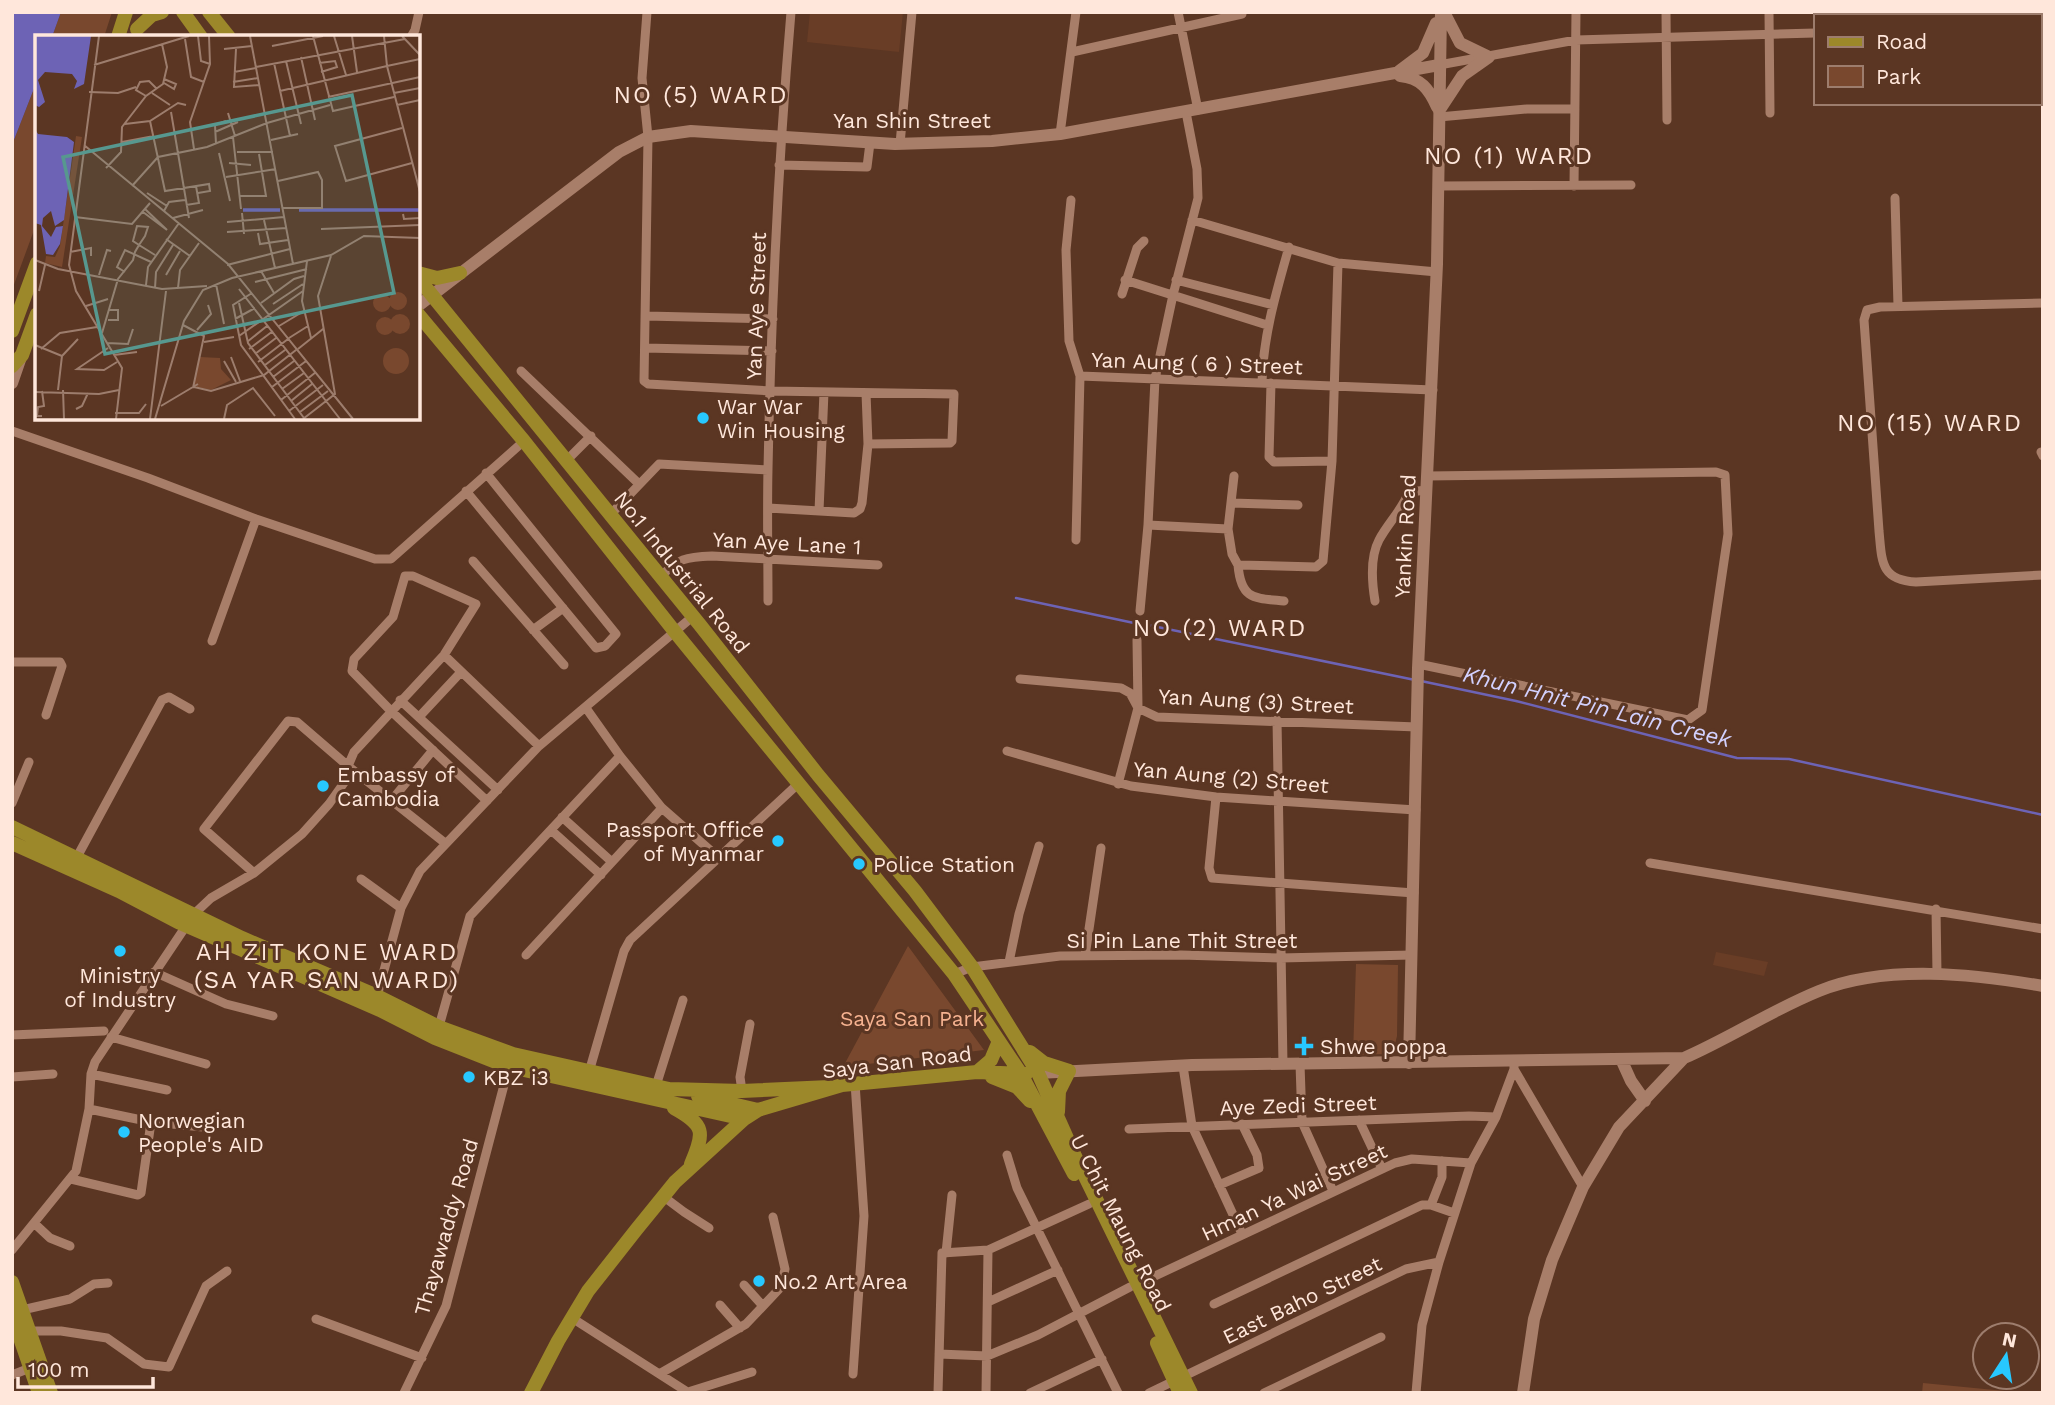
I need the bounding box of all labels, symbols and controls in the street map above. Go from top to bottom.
legend [1814,14,2041,105]
text: Road [1876,29,1927,54]
inset map [35,35,420,420]
text: Park [1876,64,1921,89]
district label: NO (5) WARD [614,81,789,109]
street label: Yan Shin Street [833,108,991,133]
district label: NO (1) WARD [1424,142,1594,170]
street label: Yan Aye Street [741,232,771,380]
street label: Yan Aung ( 6 ) Street [1091,347,1303,379]
place label: War War Win Housing [717,394,845,443]
district label: NO (15) WARD [1837,409,2023,437]
marker: War War Win Housing [695,410,711,426]
street label: Yankin Road [1389,473,1421,599]
street label: No.1 Industrial Road [609,486,755,658]
street label: Yan Aye Lane 1 [712,527,862,559]
district label: NO (2) WARD [1133,614,1307,642]
water label: Khun Hnit Pin Lain Creek [1460,661,1735,754]
street label: Yan Aung (3) Street [1158,683,1355,719]
street label: Yan Aung (2) Street [1132,756,1330,798]
place label: Embassy of Cambodia [337,762,455,811]
marker: Embassy of Cambodia [315,778,331,794]
place label: Passport Office of Myanmar [606,817,764,866]
marker: Passport Office of Myanmar [770,833,786,849]
place label: Police Station [873,852,1015,877]
marker: Police Station [851,856,867,872]
street label: Si Pin Lane Thit Street [1067,928,1298,953]
district label: AH ZIT KONE WARD (SA YAR SAN WARD) [194,938,460,994]
marker: Ministry of Industry [112,943,128,959]
place label: Ministry of Industry [64,963,176,1012]
park label: Saya San Park [840,1006,984,1031]
place label: Shwe poppa [1320,1034,1447,1059]
marker: Shwe poppa [1294,1036,1314,1056]
street label: Saya San Road [821,1040,973,1084]
place label: KBZ i3 [483,1065,549,1090]
marker: KBZ i3 [461,1069,477,1085]
street label: Aye Zedi Street [1219,1090,1377,1120]
place label: Norwegian People's AID [138,1108,264,1157]
marker: Norwegian People's AID [116,1124,132,1140]
street label: U Chit Maung Road [1065,1130,1177,1316]
street label: Thayawaddy Road [409,1136,483,1318]
street label: Hman Ya Wai Street [1197,1138,1391,1246]
street label: East Baho Street [1218,1251,1386,1349]
place label: No.2 Art Area [773,1269,908,1294]
marker: No.2 Art Area [751,1273,767,1289]
north arrow [1971,1321,2041,1391]
text: N [2000,1327,2019,1353]
scale bar [18,1346,152,1390]
text: 100 m [28,1357,90,1382]

